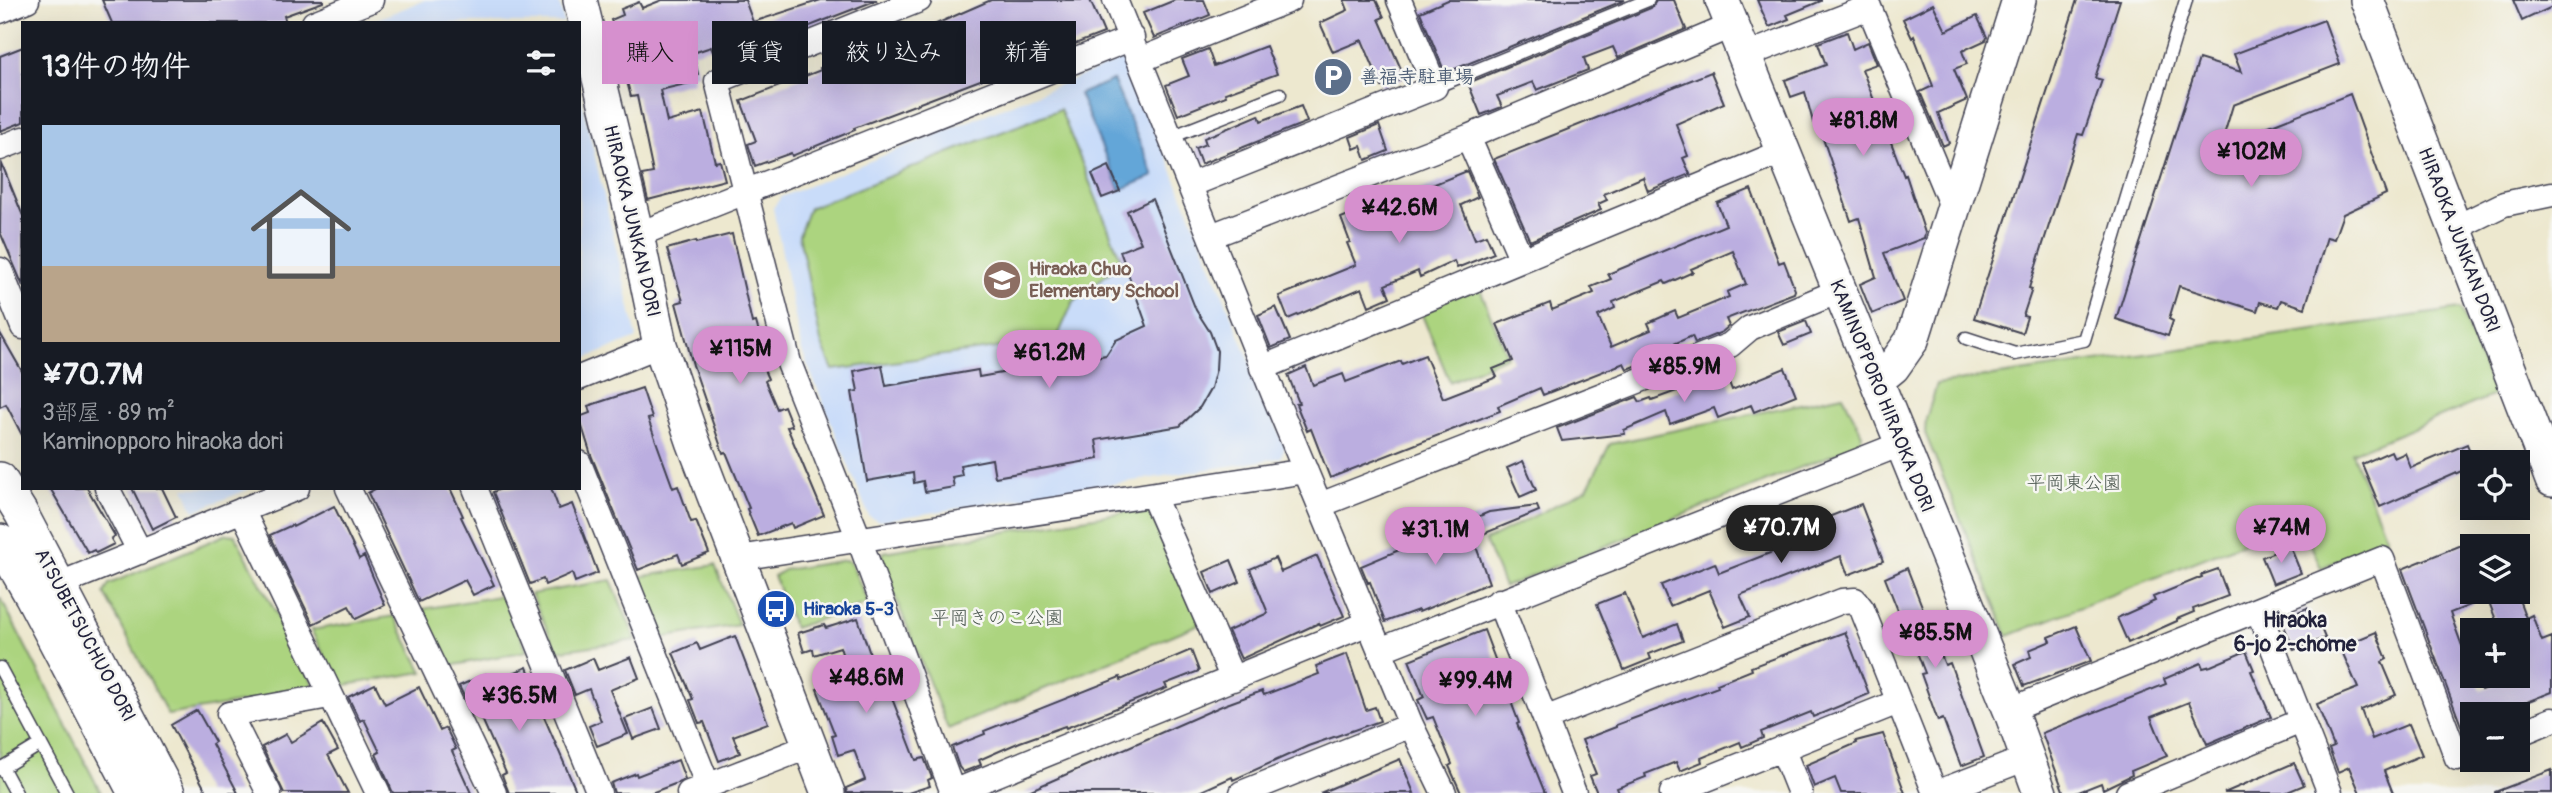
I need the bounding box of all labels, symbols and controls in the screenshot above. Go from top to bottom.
chip: 購入 [602,21,698,84]
chip: 賃貸 [712,21,808,84]
chip: 絞り込み [822,21,966,84]
chip: 新着 [980,21,1076,84]
icon: filters [522,44,560,82]
text: 13件の物件 [42,48,190,85]
parking icon: 善福寺駐車場 [1312,56,1354,98]
place label: 善福寺駐車場 [1360,65,1474,89]
pin: ¥81.8M [1806,99,1920,158]
text: ¥81.8M [1828,106,1898,135]
street label: HIRAOKA JUNKAN DORI [598,123,666,319]
pin: ¥102M [2202,130,2300,189]
text: ¥102M [2216,137,2286,166]
street label: HIRAOKA JUNKAN DORI [2413,144,2505,336]
icon: home [238,171,364,297]
pin: ¥42.6M [1342,186,1456,245]
text: ¥42.6M [1360,193,1438,222]
place label: Hiraoka Chuo Elementary School [1029,257,1179,303]
school or university icon: Hiraoka Chuo Elementary School [981,259,1023,301]
street label: KAMINOPPORO HIRAOKA DORI [1824,276,1940,516]
pin: ¥115M [691,326,789,386]
pin: ¥61.2M [992,330,1106,390]
text: ¥115M [709,334,771,363]
text: ¥61.2M [1013,338,1085,367]
pin: ¥85.9M [1627,344,1741,404]
text: ¥85.9M [1647,352,1721,381]
text: ¥70.7M [42,356,143,393]
text: 3部屋 · 89 m² [42,398,175,427]
text: Kaminopporo hiraoka dori [42,427,283,456]
map controls [2460,450,2530,772]
button: locate [2460,450,2530,520]
park label: 平岡東公園 [2026,471,2122,495]
pin: ¥70.7M [1724,505,1838,565]
pin: ¥74M [2240,505,2322,565]
pin: ¥31.1M [1378,508,1492,567]
text: ¥70.7M [1742,513,1820,542]
text: ¥74M [2252,513,2310,542]
text: ¥31.1M [1401,515,1469,544]
button: layers [2460,534,2530,604]
street label: ATSUBETSUCHUO DORI [29,544,141,726]
bus stop icon: Hiraoka 5-3 [755,588,797,630]
place label: Hiraoka 5-3 [803,597,894,621]
park label: 平岡きのこ公園 [930,606,1064,630]
district label: Hiraoka 6-jo 2-chome [2234,607,2357,658]
pin: ¥85.5M [1878,610,1992,670]
text: ¥85.5M [1898,618,1972,647]
button: + [2460,618,2530,688]
pin: ¥48.6M [809,656,923,715]
pin: ¥99.4M [1418,658,1532,718]
text: ¥48.6M [828,663,904,692]
text: ¥99.4M [1438,666,1512,695]
pin: ¥36.5M [462,674,576,733]
text: ¥36.5M [481,681,557,710]
button: − [2460,702,2530,772]

